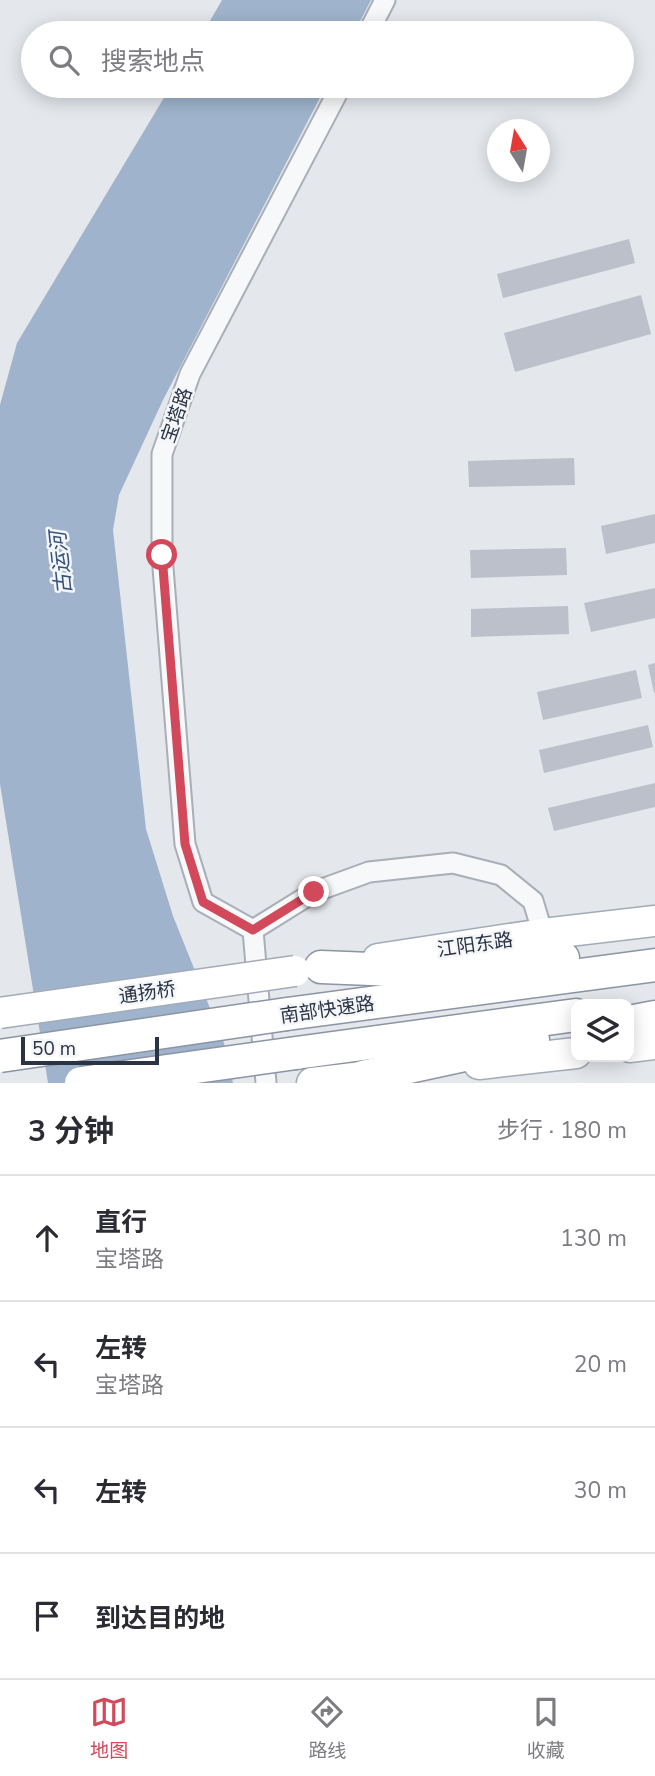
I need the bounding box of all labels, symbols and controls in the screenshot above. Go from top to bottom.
search box [21,21,634,98]
icon: search [45,41,83,79]
text: 搜索地点 [101,44,205,79]
north arrow [487,119,550,182]
street label: 宝塔路 [155,384,199,447]
water label: 古运河 [43,526,78,596]
route start [146,539,177,570]
route end [298,876,329,907]
street label: 江阳东路 [436,927,515,963]
street label: 通扬桥 [117,976,177,1010]
street label: 南部快速路 [278,991,376,1029]
map controls [571,999,634,1062]
button: layers [571,999,634,1062]
scale bar [21,1034,159,1066]
text: 50 m [32,1036,76,1062]
text: 3 分钟 [28,1111,114,1152]
text: 步行 · 180 m [497,1115,627,1146]
text: 直行 [95,1205,147,1240]
icon: ahead [28,1219,66,1257]
text: 130 m [560,1223,627,1254]
text: 宝塔路 [95,1244,164,1275]
text: 左转 [95,1331,147,1366]
icon: left [28,1345,66,1383]
text: 20 m [574,1349,627,1380]
text: 宝塔路 [95,1370,164,1401]
icon: left [28,1471,66,1509]
text: 左转 [95,1475,147,1510]
text: 30 m [574,1475,627,1506]
icon: arrive [28,1597,66,1635]
text: 到达目的地 [95,1601,225,1636]
tab: 地图 [90,1693,128,1764]
tab: 路线 [308,1693,347,1764]
tab: 收藏 [527,1693,565,1764]

